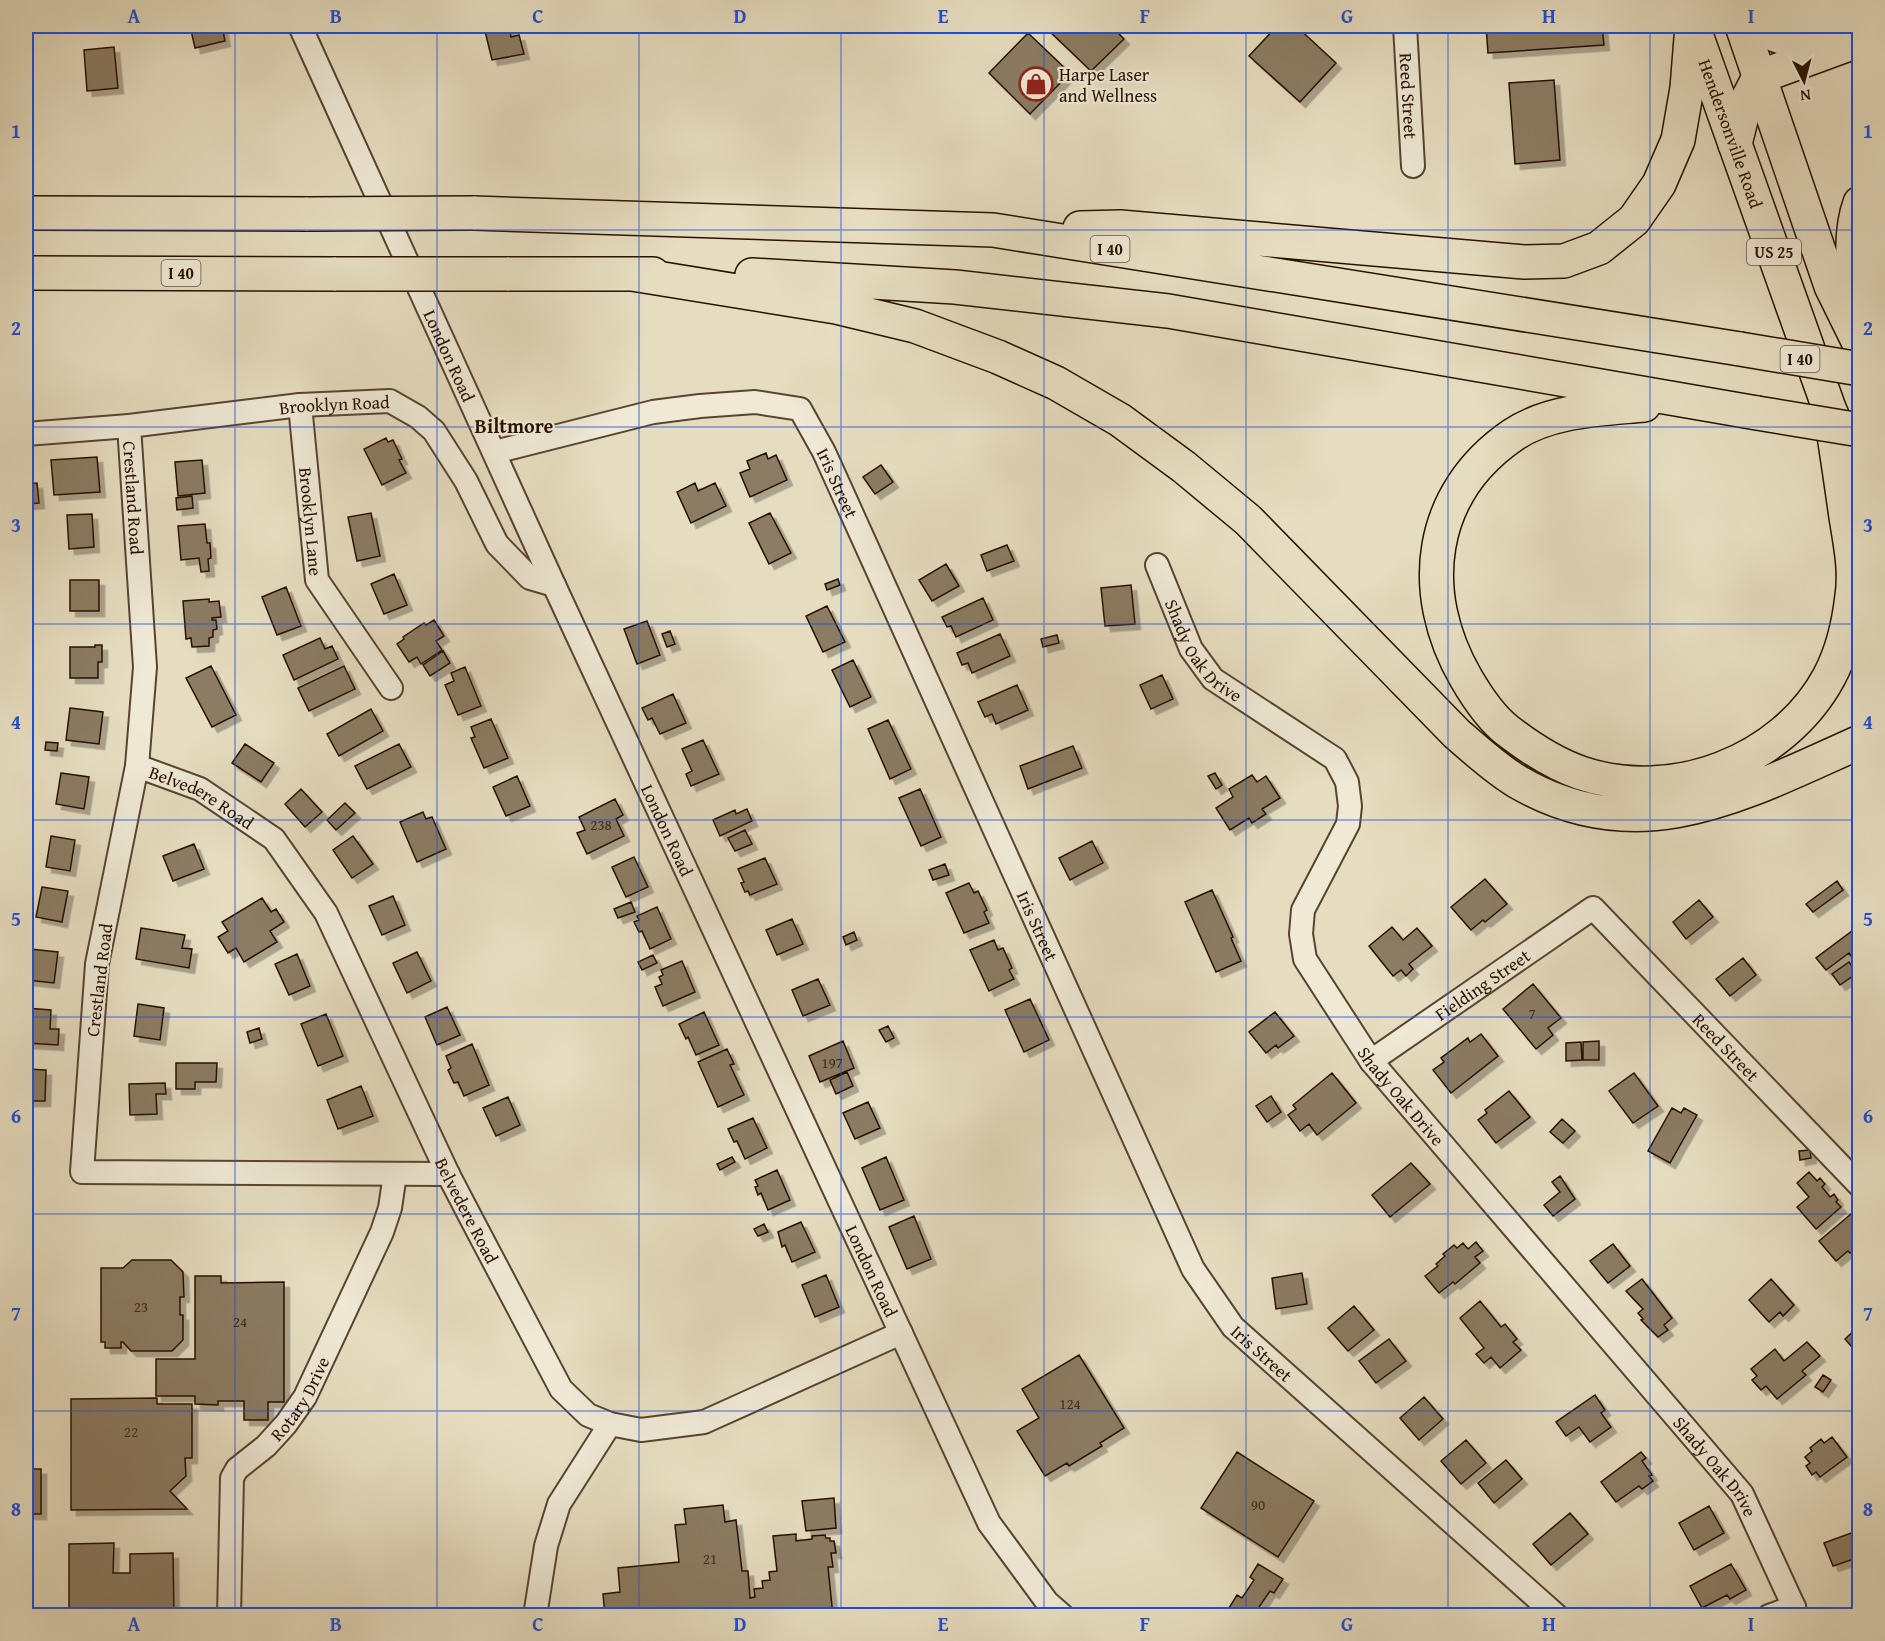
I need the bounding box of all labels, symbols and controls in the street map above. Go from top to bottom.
text: A [128,1,141,30]
text: B [330,1,342,30]
text: C [532,1,544,30]
text: D [733,1,747,30]
text: E [938,1,949,30]
text: F [1140,1,1150,30]
text: G [1341,1,1353,30]
text: H [1542,1,1556,30]
text: I [1748,1,1754,30]
north arrow [1774,51,1834,111]
street label: Reed Street [1393,52,1425,140]
street label: Hendersonville Road [1692,55,1770,212]
place label: Harpe Laser and Wellness [1059,61,1157,109]
shop icon: Harpe Laser and Wellness [1018,66,1054,102]
text: N [1799,83,1812,108]
text: 1 [11,116,21,145]
text: 1 [1863,116,1873,145]
road number: I 40 [1090,236,1130,262]
road number: US 25 [1747,239,1801,265]
road number: I 40 [162,260,201,286]
street label: London Road [417,305,483,406]
text: 2 [11,313,21,342]
text: 2 [1863,313,1873,342]
road number: I 40 [1780,346,1820,372]
street label: Brooklyn Road [278,388,391,421]
district label: Biltmore [475,411,554,440]
street label: Crestland Road [117,440,151,556]
street label: Iris Street [810,442,866,523]
street label: Brooklyn Lane [293,466,330,577]
text: 3 [11,510,21,539]
text: 3 [1863,510,1873,539]
street label: Shady Oak Drive [1159,595,1248,708]
text: 4 [11,707,21,736]
text: 4 [1863,707,1873,736]
street label: Belvedere Road [145,758,260,836]
street label: London Road [635,780,701,881]
house number: 238 [590,814,612,835]
street label: Iris Street [1010,886,1066,966]
text: 5 [11,904,21,933]
text: 5 [1863,904,1873,933]
street label: Crestland Road [79,922,119,1038]
street label: Fielding Street [1429,942,1536,1027]
house number: 7 [1528,1003,1536,1024]
street label: Reed Street [1687,1006,1766,1088]
street label: Shady Oak Drive [1351,1041,1451,1151]
house number: 197 [821,1052,843,1073]
text: 6 [11,1101,21,1130]
text: 6 [1863,1101,1873,1130]
street label: Belvedere Road [429,1153,506,1268]
street label: London Road [839,1220,905,1322]
house number: 23 [134,1296,148,1317]
text: 7 [11,1298,21,1327]
text: 7 [1863,1298,1873,1327]
house number: 24 [233,1311,247,1332]
street label: Iris Street [1225,1318,1299,1388]
street label: Rotary Drive [263,1352,336,1447]
house number: 124 [1059,1393,1081,1414]
street label: Shady Oak Drive [1667,1410,1764,1521]
house number: 22 [124,1421,138,1442]
text: 8 [11,1494,21,1523]
house number: 90 [1251,1494,1265,1515]
text: 8 [1863,1494,1873,1523]
house number: 21 [703,1548,717,1569]
text: A [128,1609,141,1638]
text: B [330,1609,342,1638]
text: C [532,1609,544,1638]
text: D [733,1609,747,1638]
text: E [938,1609,949,1638]
text: F [1140,1609,1150,1638]
text: G [1341,1609,1353,1638]
text: H [1542,1609,1556,1638]
text: I [1748,1609,1754,1638]

